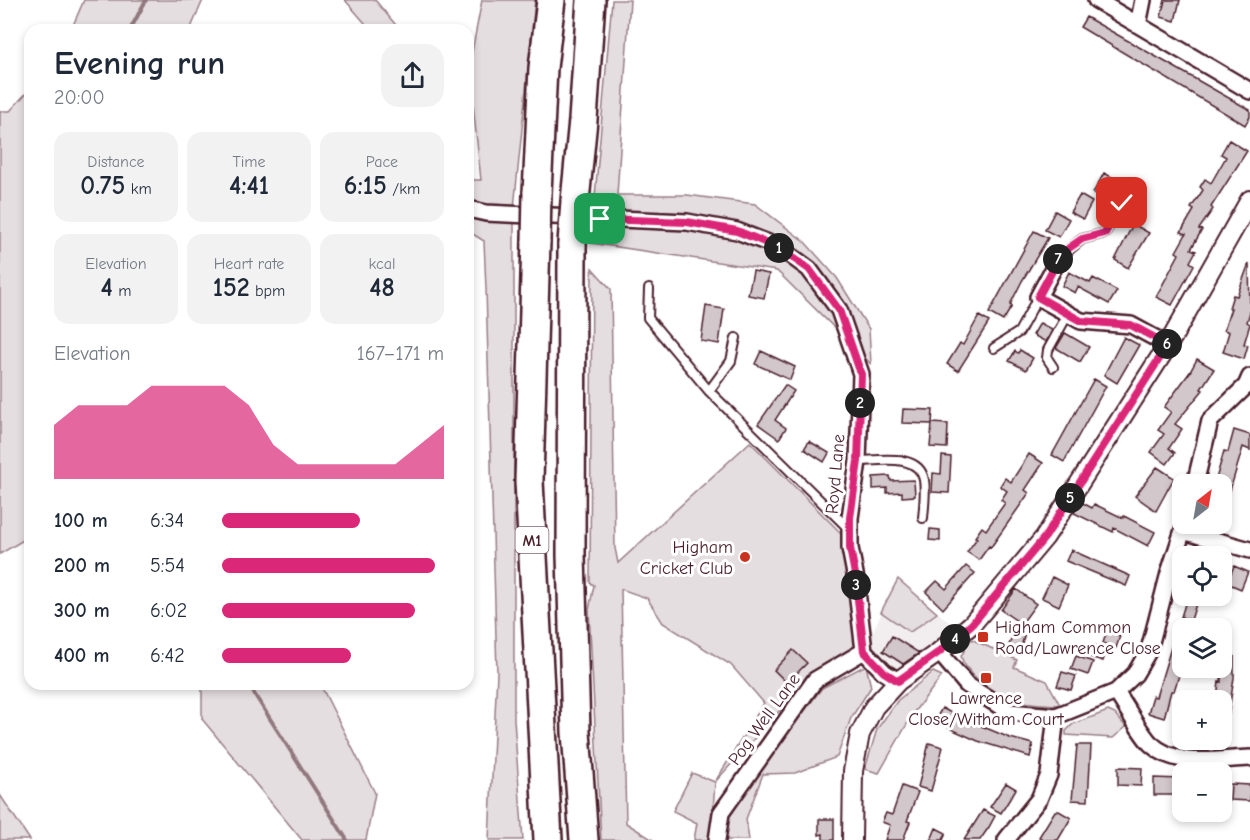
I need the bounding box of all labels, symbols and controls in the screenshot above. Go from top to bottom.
text: Evening run [54,44,225,82]
button: share [381,44,444,107]
text: 20:00 [54,86,105,109]
text: Distance [87,153,145,171]
text: Time [232,153,266,171]
text: Pace [366,153,398,171]
text: 0.75 [80,171,125,201]
text: 4:41 [229,171,269,201]
text: 6:15 [344,171,387,201]
pin [1096,177,1147,228]
text: km [125,180,152,198]
text: /km [387,180,420,198]
icon: check [1105,186,1138,219]
pin [574,193,625,244]
icon: arrive [583,202,616,235]
pin: 1 [764,233,794,263]
text: 1 [776,239,782,257]
pin: 7 [1043,244,1073,274]
text: 7 [1054,250,1062,268]
text: Elevation [85,255,147,273]
text: Heart rate [214,255,284,273]
text: kcal [369,255,395,273]
text: 4 [101,273,113,303]
text: 152 [213,273,250,303]
text: 48 [369,273,395,303]
text: m [113,282,131,300]
text: bpm [250,282,285,300]
pin: 6 [1152,329,1182,359]
text: 6 [1163,335,1171,353]
text: Elevation [54,342,131,365]
text: 167–171 m [357,342,444,365]
pin: 2 [845,388,875,418]
text: 2 [856,394,864,412]
street label: Royd Lane [822,433,849,515]
north arrow [1172,474,1232,534]
map controls [1172,474,1232,822]
pin: 5 [1055,483,1085,513]
text: 5 [1066,489,1074,507]
text: 100 m [54,509,108,532]
text: 6:34 [150,509,184,532]
road number: M1 [516,527,548,553]
place label: Higham Cricket Club [640,537,733,579]
button: locate [1172,546,1232,606]
marker: Higham Cricket Club [738,550,752,564]
text: 200 m [54,554,110,577]
text: 5:54 [150,554,185,577]
pin: 3 [841,570,871,600]
text: 3 [852,576,860,594]
text: 300 m [54,599,110,622]
text: 6:02 [150,599,187,622]
place label: Higham Common Road/Lawrence Close [995,617,1161,659]
button: layers [1172,618,1232,678]
pin: 4 [940,624,970,654]
text: 4 [951,630,959,648]
marker: Higham Common Road/Lawrence Close [976,630,990,644]
text: 400 m [54,644,109,667]
text: 6:42 [150,644,185,667]
street label: Pog Well Lane [724,669,805,769]
marker: Lawrence Close/Witham Court [979,671,993,685]
place label: Lawrence Close/Witham Court [908,688,1065,730]
button: + [1172,690,1232,750]
button: − [1172,762,1232,822]

